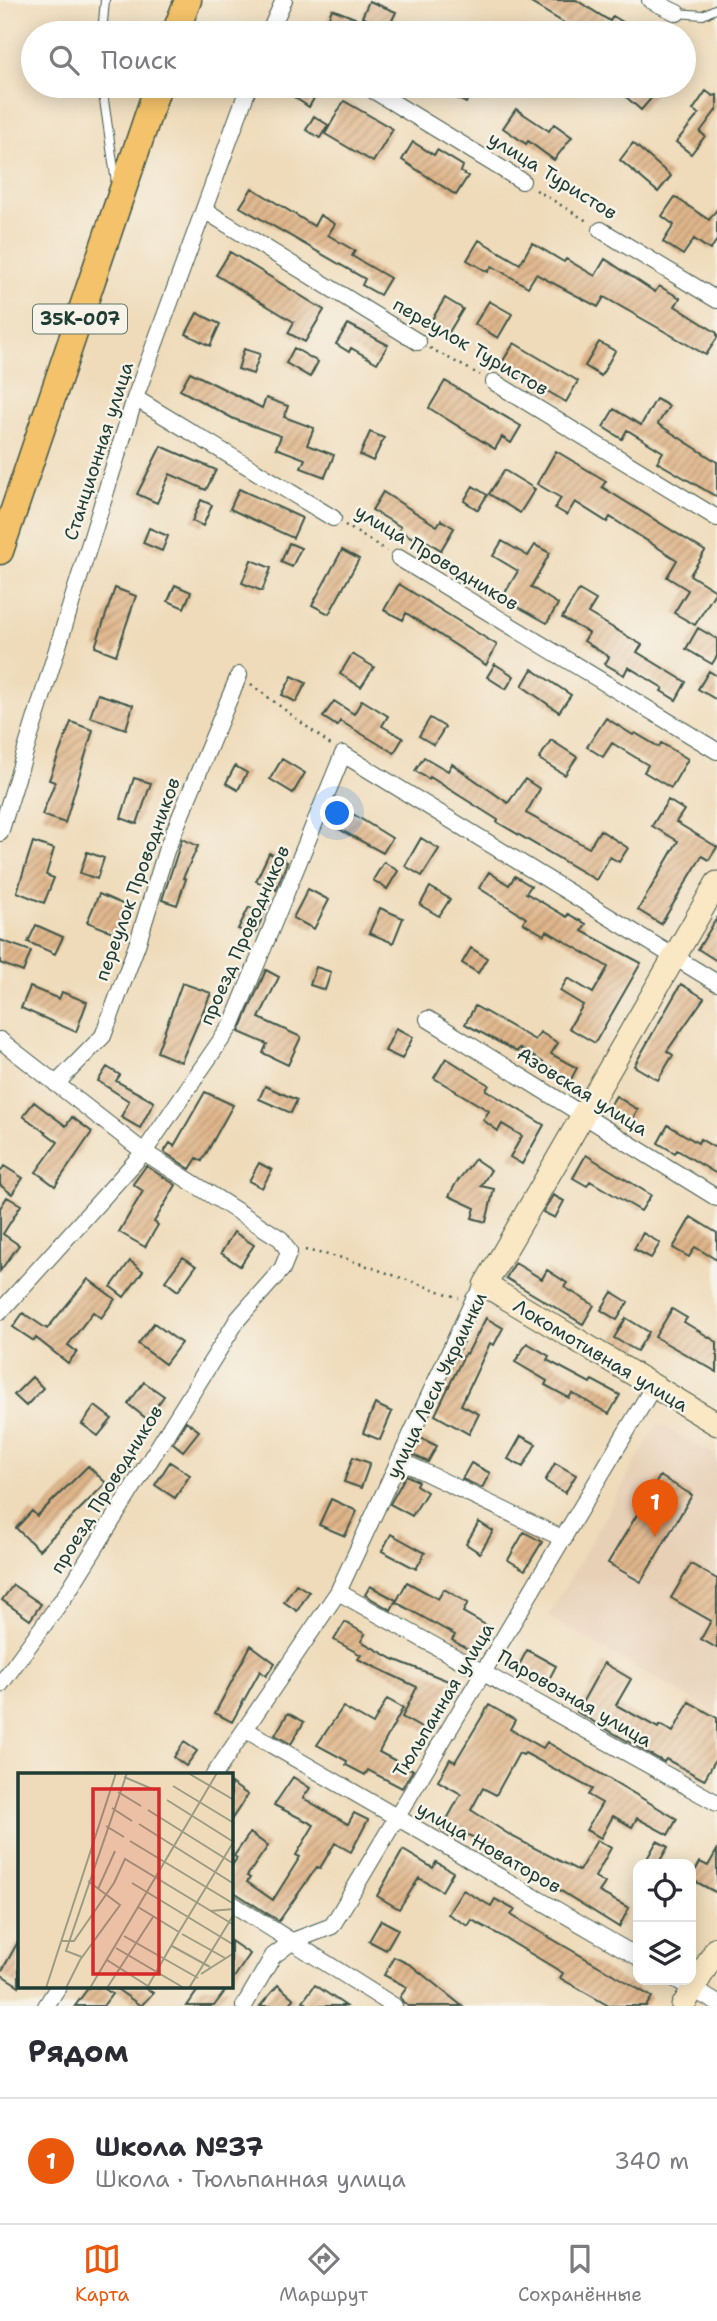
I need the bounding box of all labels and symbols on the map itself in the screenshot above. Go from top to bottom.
street label: улица Туристов [484,126,622,225]
street label: переулок Туристов [388,292,553,401]
road number: 35К-007 [33,304,127,334]
street label: Станционная улица [58,359,139,544]
street label: улица Проводников [350,499,523,616]
street label: переулок Проводников [89,774,186,984]
your location [320,796,354,830]
street label: проезд Проводников [194,841,295,1029]
street label: Азовская улица [513,1041,653,1142]
street label: улица Леси Украинки [380,1288,493,1483]
street label: Локомотивная улица [509,1293,693,1418]
street label: проезд Проводников [44,1400,168,1578]
pin: 1 [632,1479,678,1537]
street label: Тюльпанная улица [387,1618,500,1783]
street label: Паровозная улица [493,1644,657,1753]
inset map [18,1773,233,1988]
street label: улица Новаторов [412,1796,566,1899]

